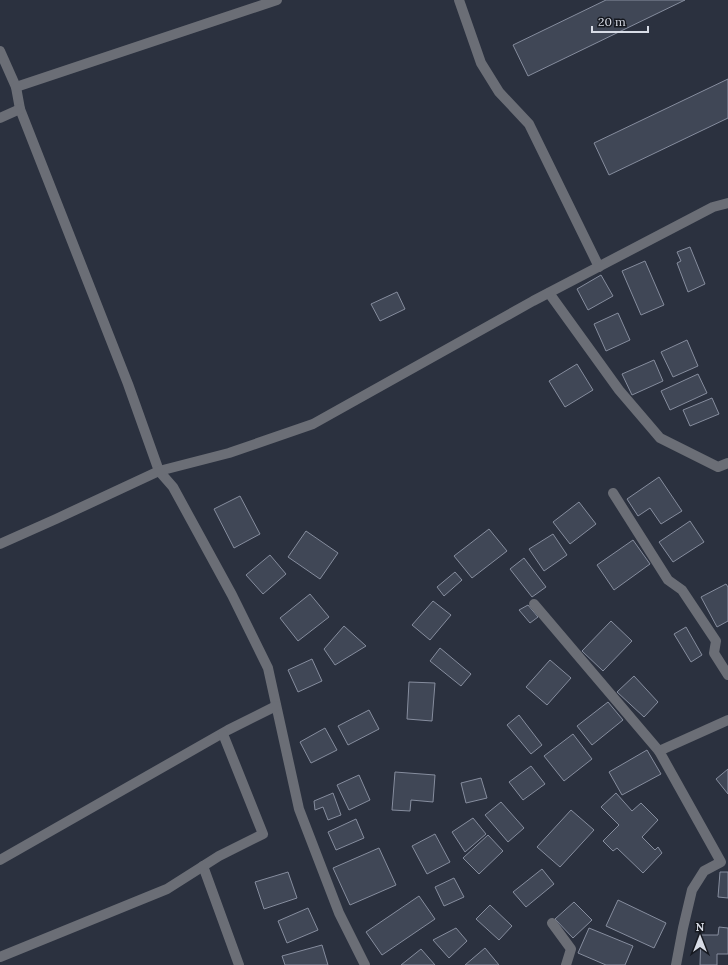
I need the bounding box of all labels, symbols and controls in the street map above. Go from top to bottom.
scale bar [592,8,648,34]
text: 20 m [598,14,626,29]
north arrow [680,917,720,957]
text: N [696,920,705,934]

